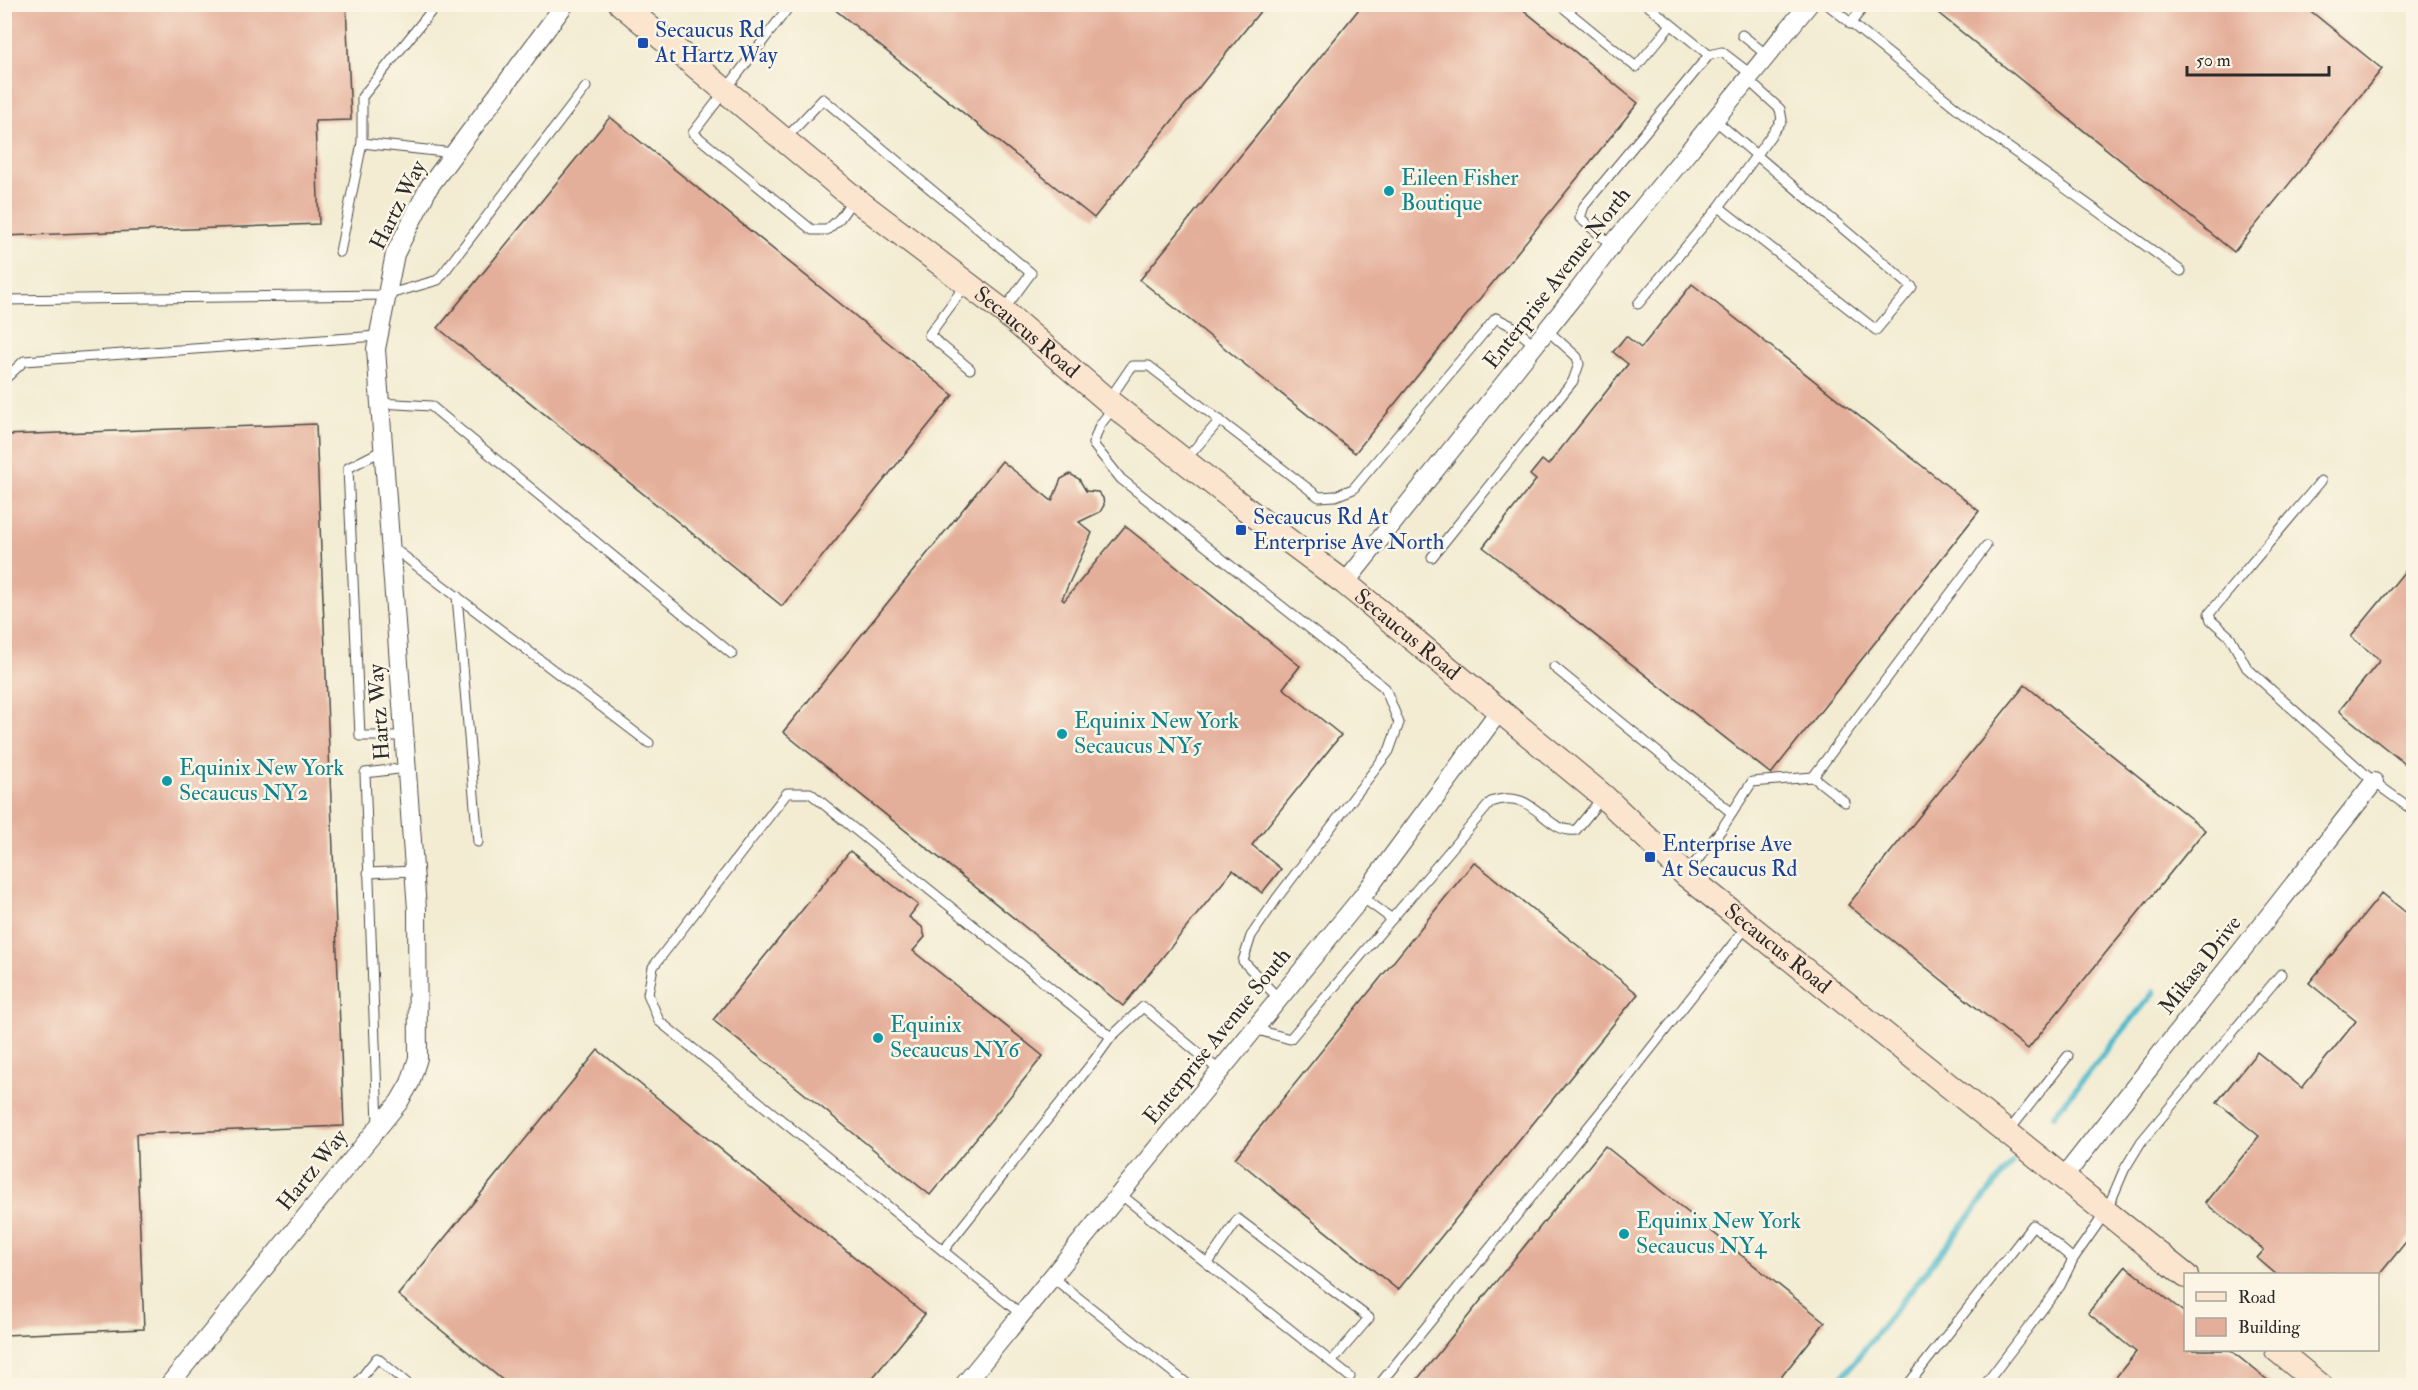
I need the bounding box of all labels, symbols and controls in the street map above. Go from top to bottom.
place label: Secaucus Rd At Hartz Way [654,16,778,69]
marker: Secaucus Rd At Hartz Way [636,36,650,50]
scale bar [2187,39,2330,77]
text: 50 m [2196,49,2231,72]
street label: Hartz Way [364,155,433,254]
place label: Eileen Fisher Boutique [1401,164,1519,217]
street label: Enterprise Avenue North [1477,181,1638,375]
marker: Eileen Fisher Boutique [1382,184,1396,198]
street label: Secaucus Road [968,280,1085,384]
place label: Secaucus Rd At Enterprise Ave North [1253,503,1445,557]
marker: Secaucus Rd At Enterprise Ave North [1234,523,1248,537]
street label: Secaucus Road [1348,582,1466,686]
street label: Hartz Way [362,663,396,761]
place label: Equinix New York Secaucus NY5 [1074,707,1239,760]
marker: Equinix New York Secaucus NY5 [1055,727,1069,741]
place label: Equinix New York Secaucus NY2 [179,754,344,807]
marker: Equinix New York Secaucus NY2 [160,774,174,788]
place label: Enterprise Ave At Secaucus Rd [1661,830,1797,883]
marker: Enterprise Ave At Secaucus Rd [1643,850,1657,864]
street label: Secaucus Road [1719,897,1837,1000]
street label: Mikasa Drive [2153,910,2247,1020]
street label: Enterprise Avenue South [1137,942,1298,1131]
place label: Equinix Secaucus NY6 [890,1011,1021,1064]
marker: Equinix Secaucus NY6 [871,1031,885,1045]
street label: Hartz Way [271,1123,353,1216]
place label: Equinix New York Secaucus NY4 [1636,1207,1801,1260]
marker: Equinix New York Secaucus NY4 [1617,1227,1631,1241]
legend [2184,1273,2379,1351]
text: Road [2238,1286,2276,1309]
text: Building [2238,1316,2301,1339]

